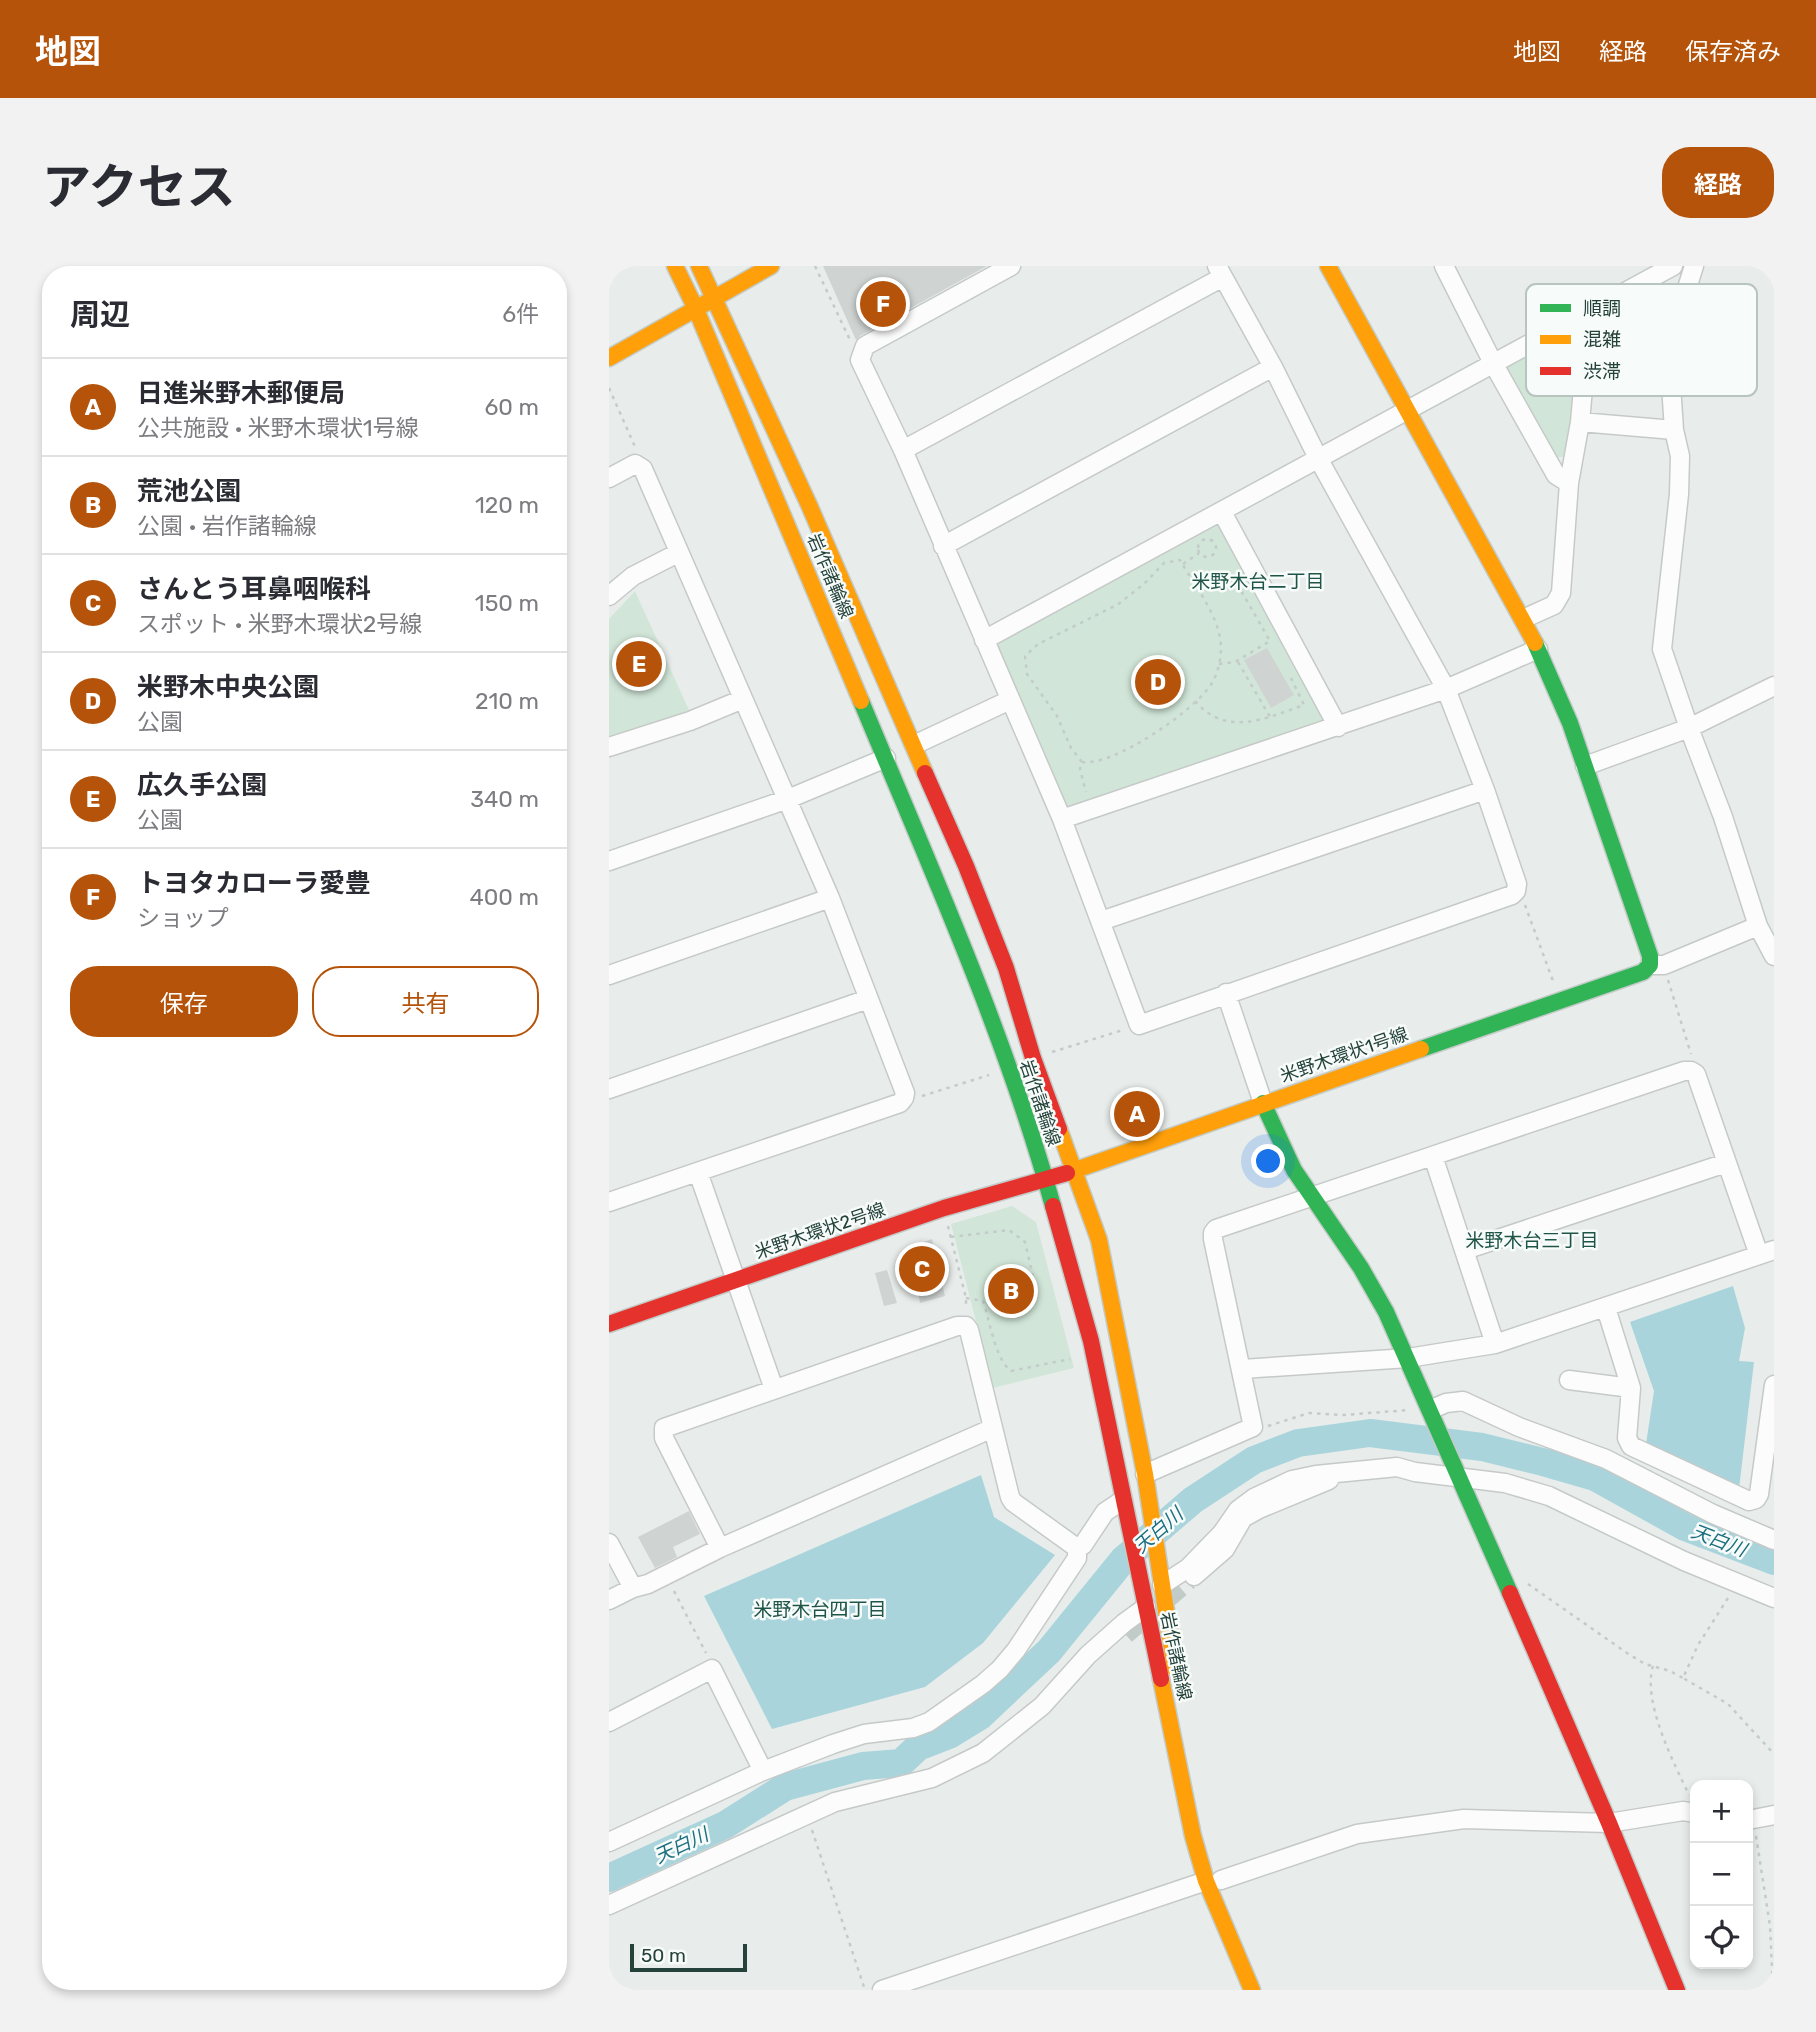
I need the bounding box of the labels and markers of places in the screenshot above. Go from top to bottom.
pin: F [860,278,906,330]
pin: E [616,638,662,690]
pin: D [1135,656,1181,708]
pin: A [1114,1088,1160,1140]
pin: C [899,1243,945,1295]
pin: B [988,1265,1034,1317]

